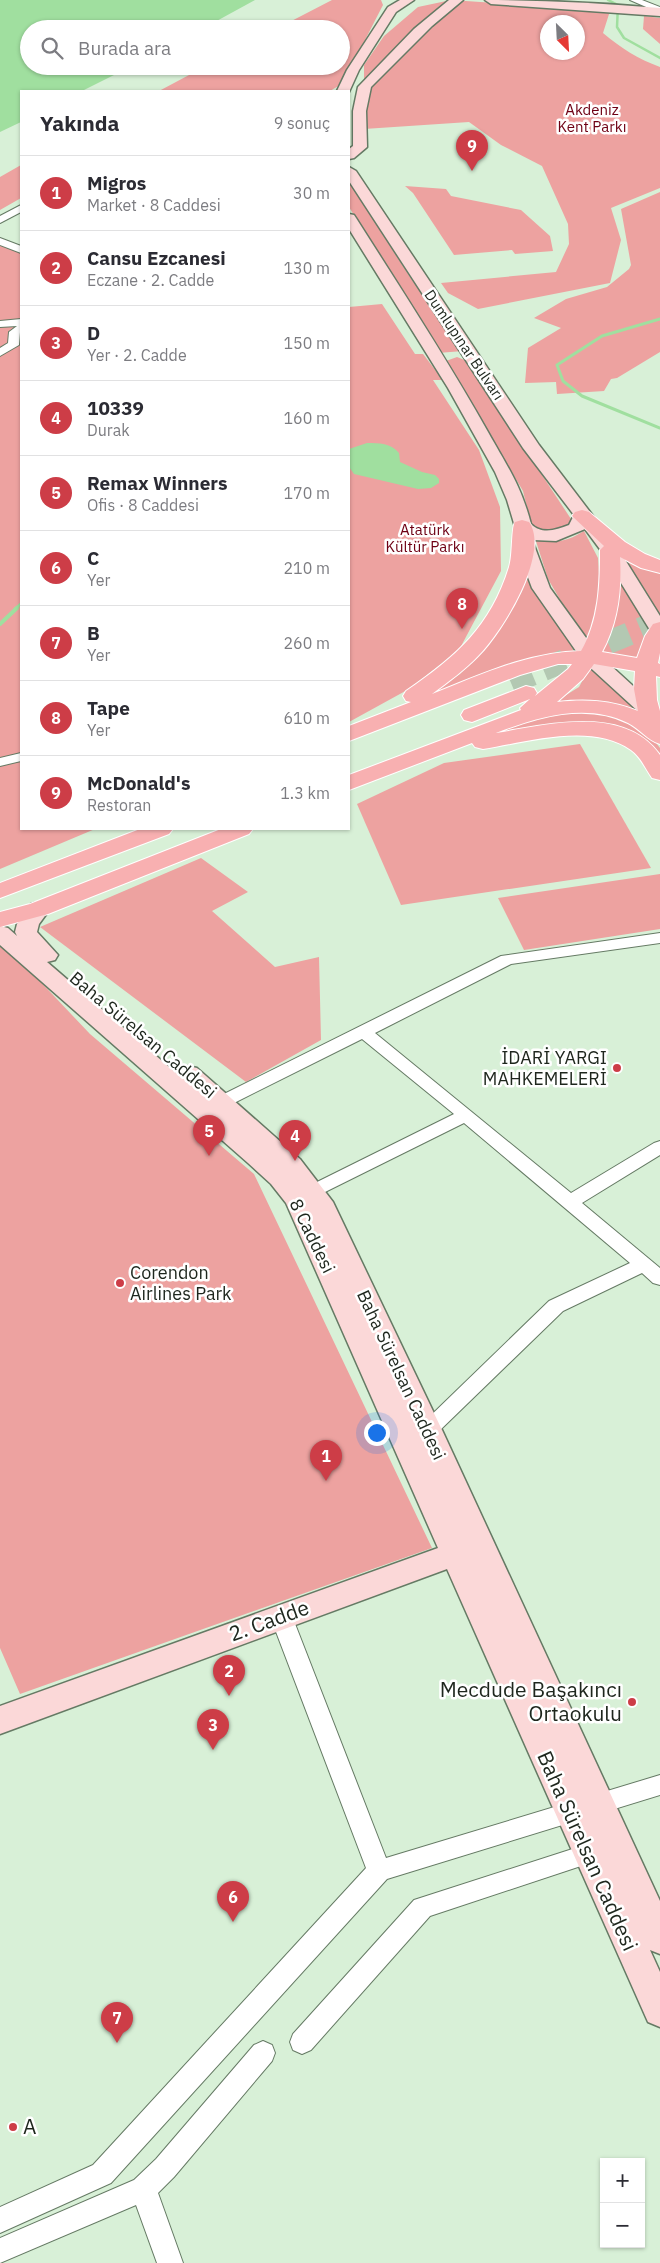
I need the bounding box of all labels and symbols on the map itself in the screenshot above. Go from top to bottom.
north arrow [540,15,585,60]
park label: Akdeniz Kent Parkı [558,100,626,136]
pin: 9 [456,130,488,171]
street label: Dumlupınar Bulvarı [420,286,508,404]
park label: Atatürk Kültür Parkı [386,520,464,556]
pin: 8 [446,588,478,629]
street label: Baha Sürelsan Caddesi [65,966,222,1103]
place label: İDARİ YARGI MAHKEMELERİ [483,1046,607,1090]
marker: İDARİ YARGI MAHKEMELERİ [611,1062,623,1074]
pin: 5 [193,1115,225,1156]
pin: 4 [279,1120,311,1161]
street label: 8 Caddesi [285,1195,340,1277]
place label: Corendon Airlines Park [130,1261,232,1305]
marker: Corendon Airlines Park [114,1277,126,1289]
street label: Baha Sürelsan Caddesi [352,1286,451,1464]
your location [364,1420,390,1446]
pin: 1 [310,1440,342,1481]
street label: 2. Cadde [225,1593,313,1647]
pin: 2 [213,1655,245,1696]
place label: Mecdude Başakıncı Ortaokulu [440,1675,622,1727]
marker: Mecdude Başakıncı Ortaokulu [626,1696,638,1708]
pin: 3 [197,1709,229,1750]
street label: Baha Sürelsan Caddesi [531,1746,645,1955]
pin: 6 [217,1881,249,1922]
pin: 7 [101,2002,133,2043]
place label: A [23,2112,36,2140]
marker: A [7,2121,19,2133]

